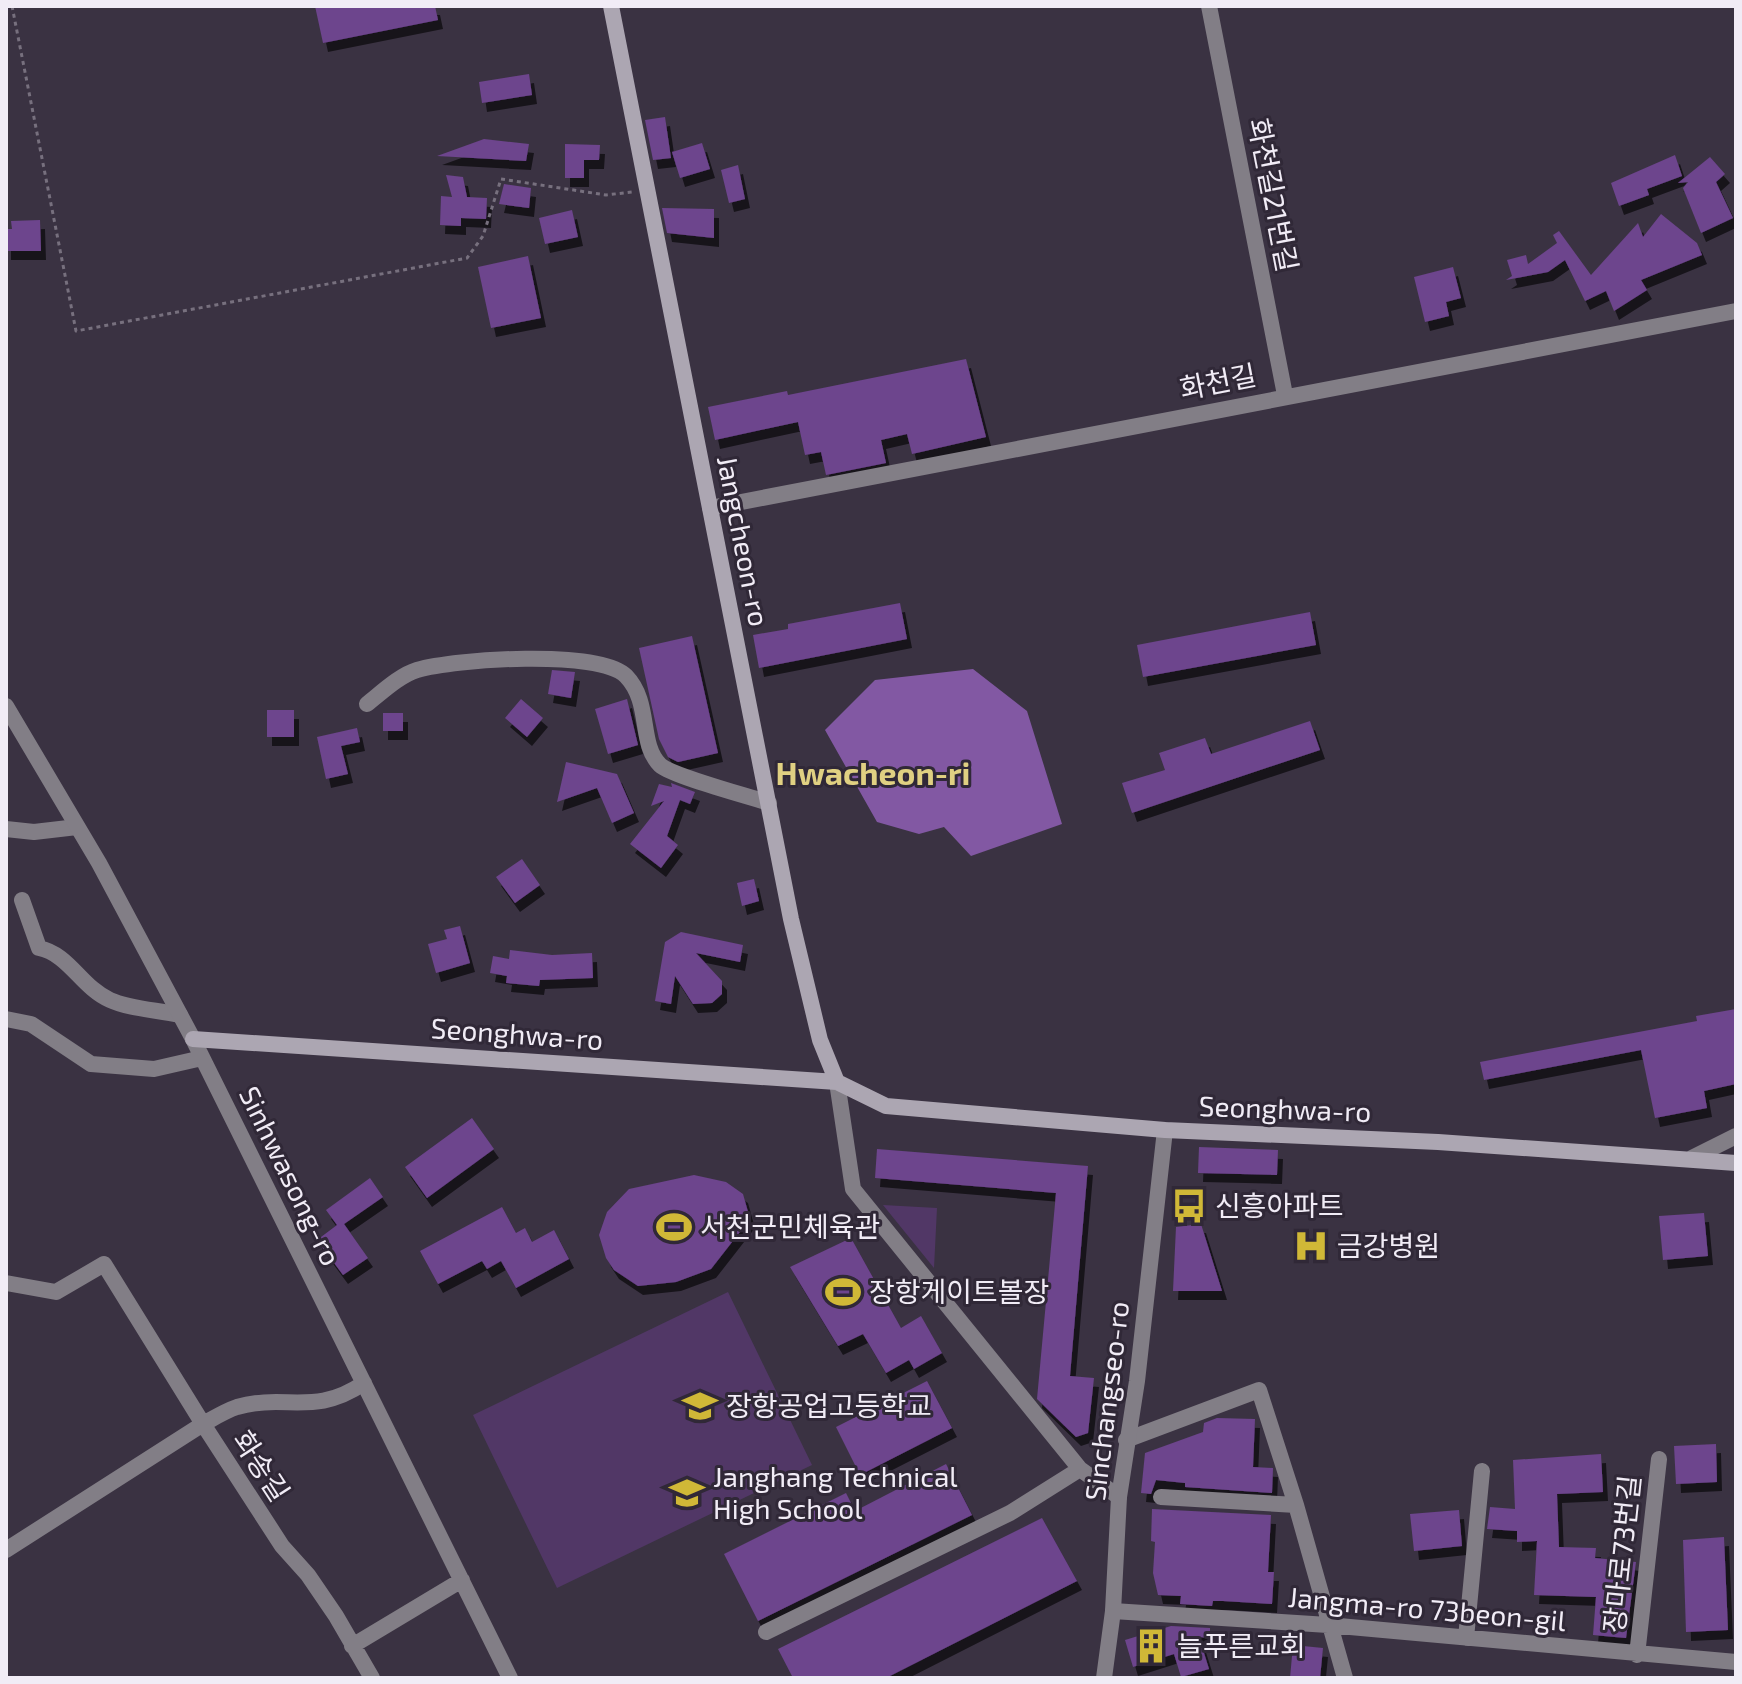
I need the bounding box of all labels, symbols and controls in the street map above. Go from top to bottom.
street label: 화천길21번길 [1242,115,1306,274]
street label: 화천길 [1177,357,1259,405]
street label: Jangcheon-ro [711,453,777,629]
district label: Hwacheon-ri [776,753,970,791]
street label: Seonghwa-ro [430,1010,604,1056]
street label: Sinhwasong-ro [233,1081,349,1271]
street label: Seonghwa-ro [1198,1088,1372,1128]
bus stop icon: 신흥아파트 [1170,1187,1208,1225]
place label: 신흥아파트 [1215,1188,1344,1222]
sports icon: 서천군민체육관 [655,1208,693,1246]
place label: 서천군민체육관 [700,1209,880,1243]
hospital icon: 금강병원 [1292,1227,1330,1265]
place label: 금강병원 [1337,1228,1440,1262]
sports icon: 장항게이트볼장 [824,1273,862,1311]
place label: 장항게이트볼장 [869,1274,1049,1308]
street label: Sinchangseo-ro [1077,1299,1135,1503]
school or university icon: 장항공업고등학교 [681,1387,719,1425]
place label: 장항공업고등학교 [726,1388,932,1422]
street label: 화송길 [227,1424,297,1507]
place label: Janghang Technical High School [713,1459,958,1525]
street label: 장마로73번길 [1596,1473,1646,1635]
school or university icon: Janghang Technical High School [668,1474,706,1512]
street label: Jangma-ro 73beon-gil [1287,1579,1568,1637]
building icon: 늘푸른교회 [1132,1627,1170,1665]
place label: 늘푸른교회 [1177,1628,1306,1662]

